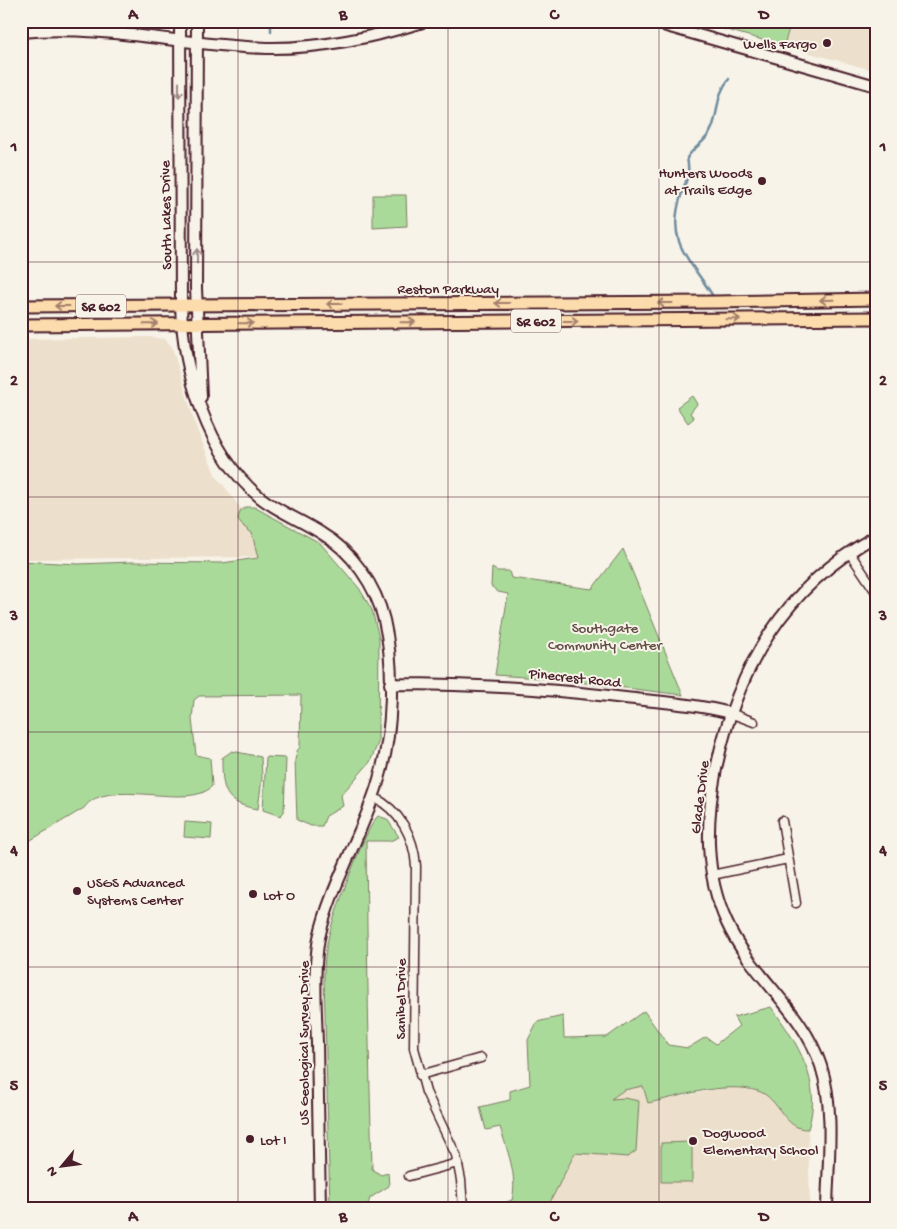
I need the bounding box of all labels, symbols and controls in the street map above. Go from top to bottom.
text: A [127,7,139,26]
text: B [338,7,348,26]
text: C [549,7,560,26]
text: D [757,7,770,26]
place label: Wells Fargo [743,36,817,54]
marker: Wells Fargo [821,37,833,49]
one-way arrow [174,81,184,97]
text: 1 [10,139,17,158]
text: 1 [879,139,886,158]
street label: South Lakes Drive [157,160,177,270]
place label: Hunters Woods at Trails Edge [658,165,752,200]
marker: Hunters Woods at Trails Edge [756,175,768,187]
one-way arrow [192,248,201,264]
street label: Reston Parkway [397,281,499,299]
road number: SR 602 [76,294,126,318]
one-way arrow [819,295,836,305]
one-way arrow [494,298,510,308]
one-way arrow [657,298,673,308]
one-way arrow [326,299,342,309]
one-way arrow [54,301,70,311]
road number: SR 602 [511,310,561,332]
one-way arrow [725,314,741,324]
one-way arrow [563,316,579,325]
one-way arrow [400,317,416,327]
one-way arrow [142,319,158,329]
one-way arrow [238,319,254,328]
text: 2 [10,373,18,392]
text: 2 [879,373,887,392]
text: 3 [9,608,18,627]
text: 3 [878,608,887,627]
park label: Southgate Community Center [548,620,664,655]
street label: Pinecrest Road [527,665,623,693]
street label: Glade Drive [688,759,714,835]
text: 4 [9,843,18,862]
text: 4 [878,843,887,862]
place label: USGS Advanced Systems Center [87,875,185,910]
marker: USGS Advanced Systems Center [71,885,83,897]
place label: Lot O [263,887,295,905]
marker: Lot O [247,888,259,900]
street label: Sanibel Drive [393,958,411,1039]
street label: US Geological Survey Drive [296,960,314,1125]
text: 5 [10,1078,19,1097]
text: 5 [879,1078,888,1097]
place label: Dogwood Elementary School [702,1125,819,1160]
place label: Lot I [260,1132,287,1150]
marker: Lot I [244,1133,256,1145]
marker: Dogwood Elementary School [687,1135,699,1147]
north arrow [38,1142,88,1192]
text: N [43,1163,62,1179]
text: A [127,1209,139,1228]
text: B [338,1209,348,1228]
text: C [549,1209,560,1228]
text: D [757,1209,770,1228]

